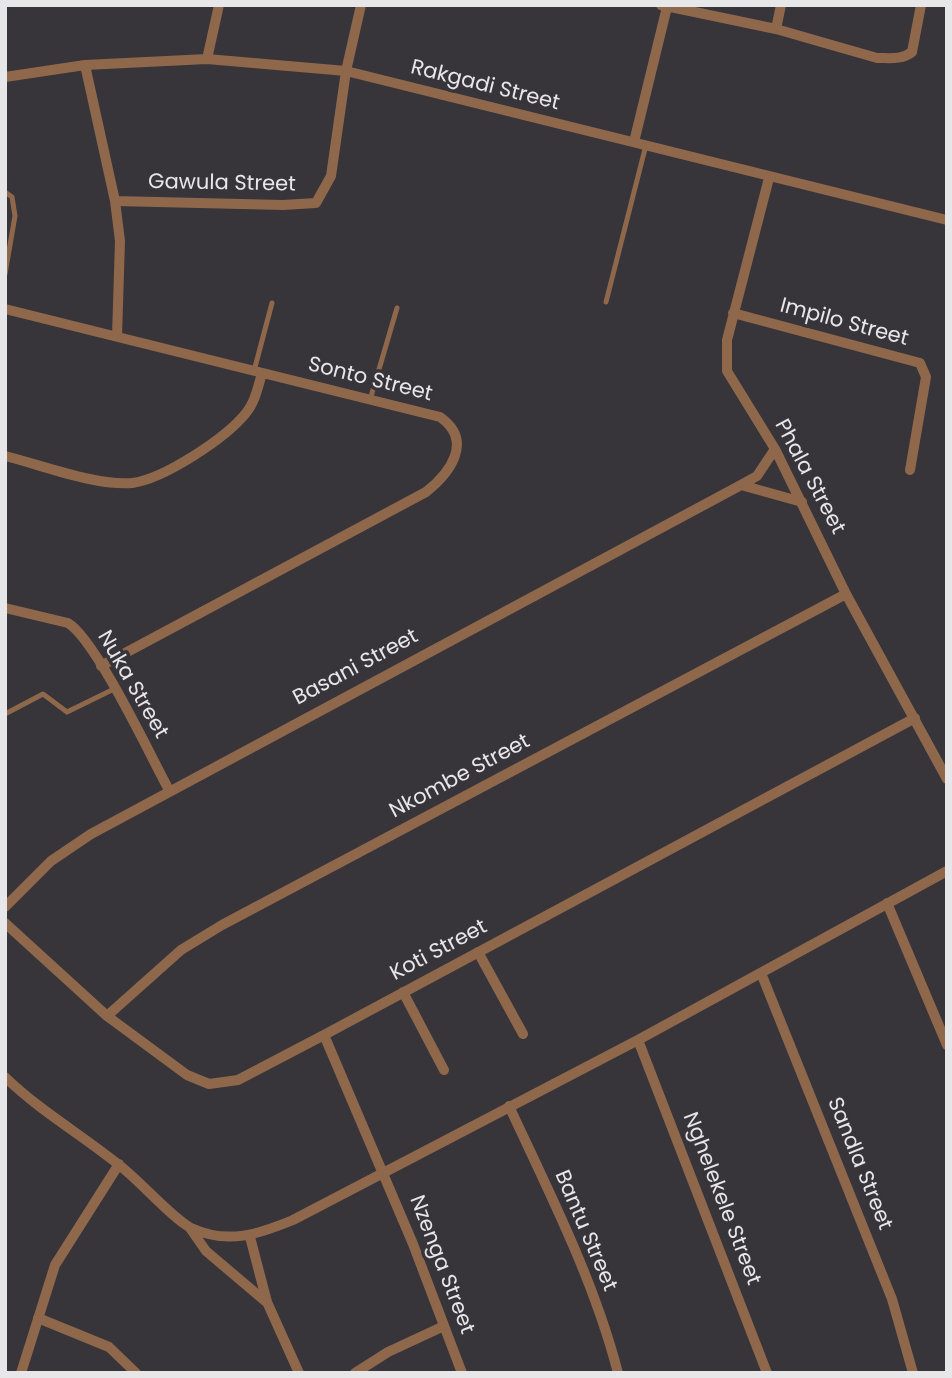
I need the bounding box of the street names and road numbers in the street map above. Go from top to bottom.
street label: Rakgadi Street [408,55,562,117]
street label: Gawula Street [148,170,296,198]
street label: Impilo Street [777,294,911,352]
street label: Sonto Street [305,352,435,408]
street label: Phala Street [768,415,850,539]
street label: Basani Street [289,624,423,712]
street label: Nuka Street [91,627,173,743]
street label: Nkombe Street [386,730,534,824]
street label: Koti Street [386,915,492,987]
street label: Sandla Street [821,1094,897,1234]
street label: Nghelekele Street [676,1109,766,1289]
street label: Bantu Street [548,1167,622,1295]
street label: Nzenga Street [403,1192,479,1338]

